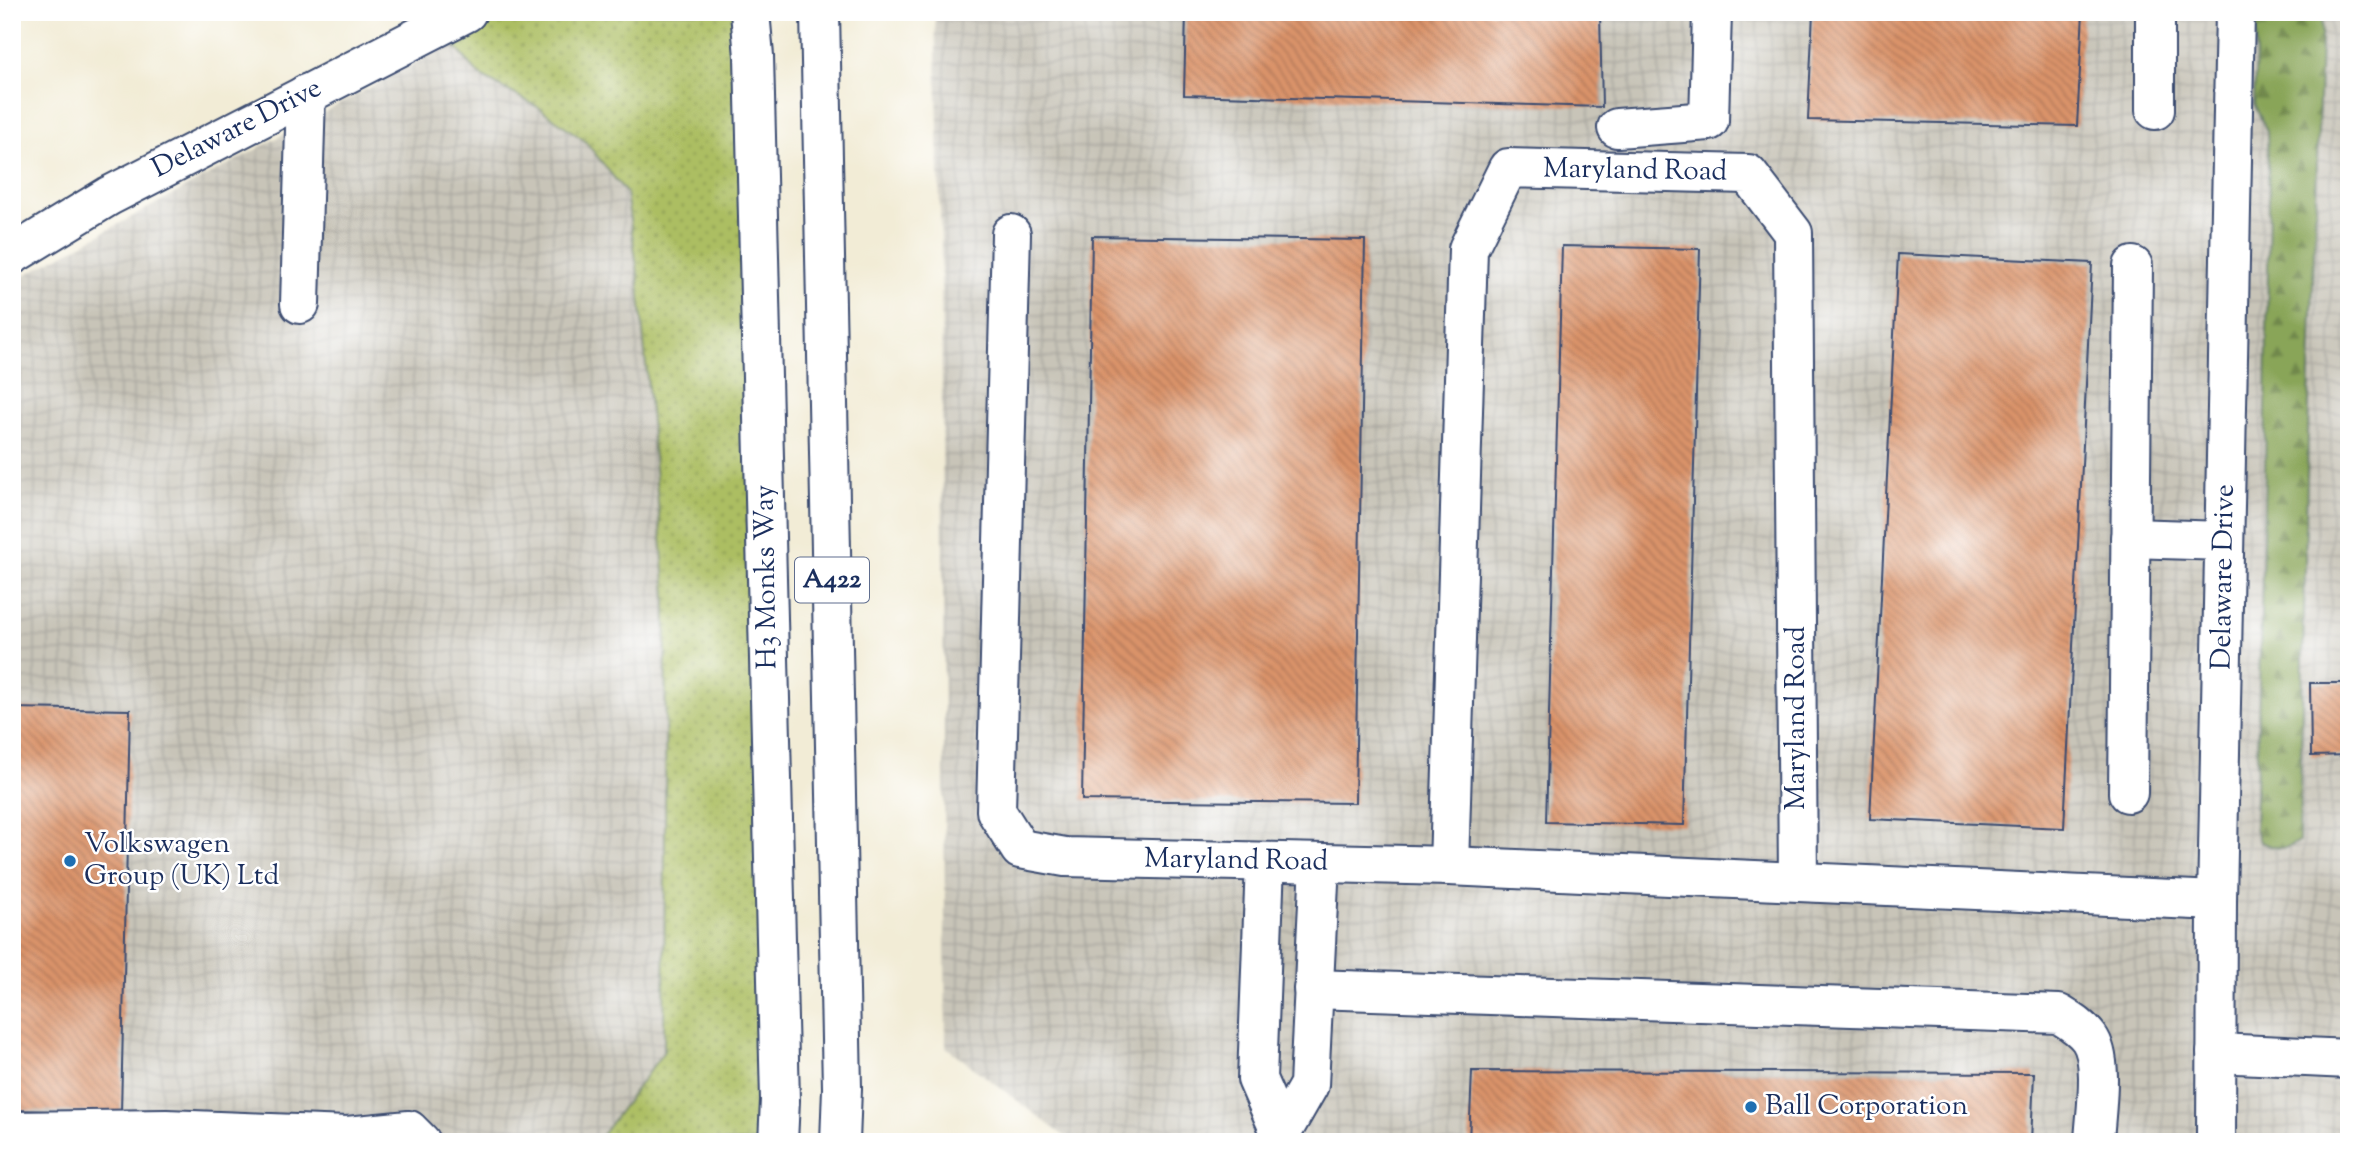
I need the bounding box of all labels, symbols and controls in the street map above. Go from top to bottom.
street label: Delaware Drive [145,69,329,189]
street label: Maryland Road [1543,149,1728,193]
street label: H3 Monks Way [745,484,789,670]
street label: Delaware Drive [2202,484,2246,670]
road number: A422 [795,558,869,602]
street label: Maryland Road [1777,626,1817,810]
place label: Volkswagen Group (UK) Ltd [84,825,279,897]
street label: Maryland Road [1144,839,1329,883]
marker: Volkswagen Group (UK) Ltd [62,853,78,869]
place label: Ball Corporation [1765,1087,1968,1127]
marker: Ball Corporation [1743,1099,1759,1115]

